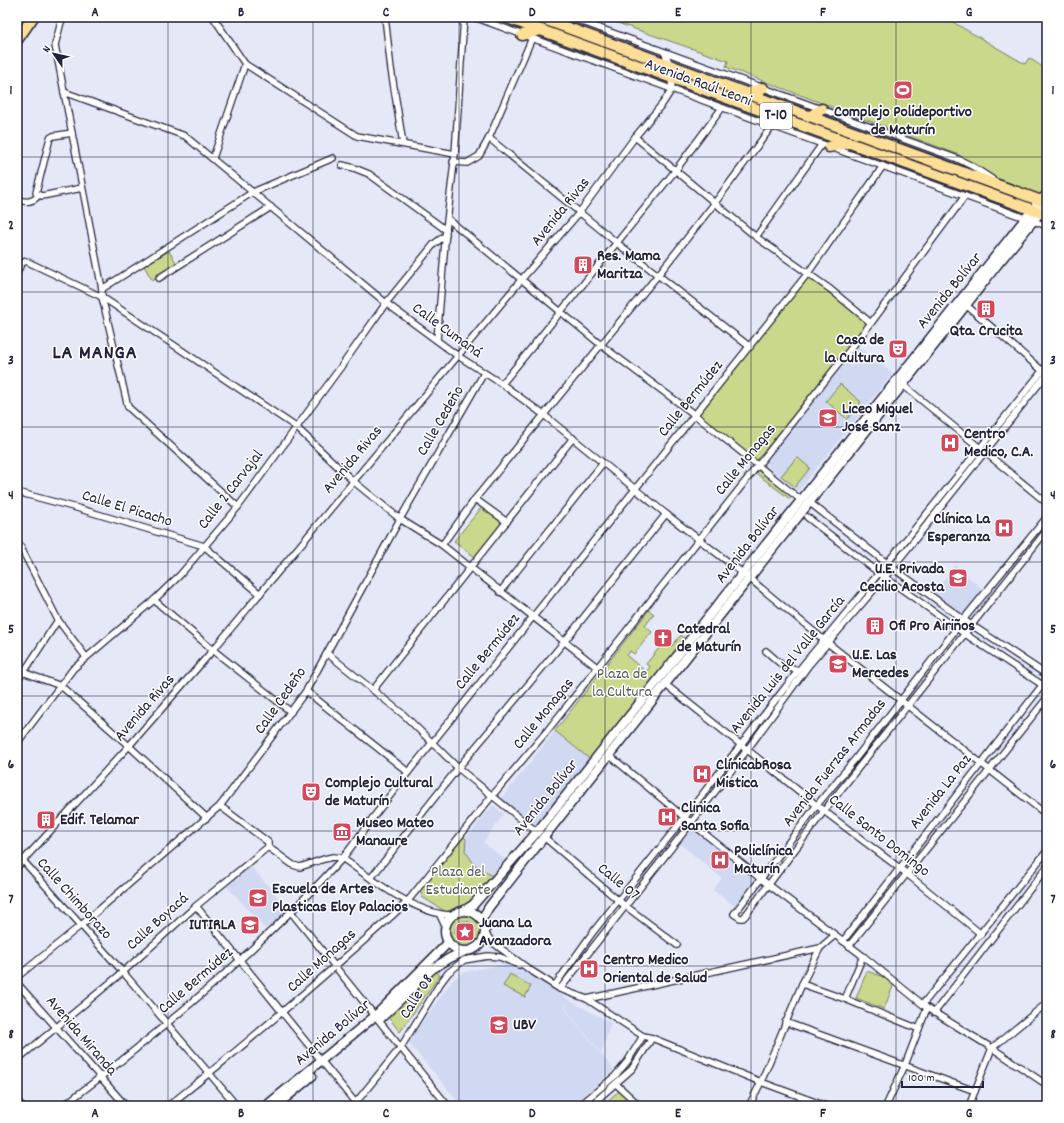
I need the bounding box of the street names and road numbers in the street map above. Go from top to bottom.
street label: Avenida Raúl Leoni [641,53,755,113]
road number: T-10 [760,103,792,129]
street label: Avenida Rivas [526,172,596,252]
street label: Avenida Bolívar [912,248,988,334]
street label: Calle Cumaná [407,297,487,365]
street label: Calle Bermúdez [653,356,729,442]
street label: Calle Cedeño [412,382,470,460]
street label: Calle Monagas [710,419,782,501]
street label: Avenida Rivas [317,421,389,499]
street label: Calle 2 Carvajal [193,445,270,535]
street label: Calle El Picacho [79,484,175,534]
street label: Avenida Bolívar [710,501,786,589]
street label: Avenida Luis del Valle García [725,590,851,739]
street label: Calle Bermúdez [450,609,526,695]
street label: Calle Cedeño [249,663,313,739]
street label: Avenida Rivas [109,669,181,747]
street label: Calle Monagas [508,673,580,755]
street label: Avenida Fuerzas Armadas [777,694,893,832]
street label: Avenida La Paz [904,749,978,835]
street label: Avenida Bolívar [508,755,584,841]
street label: Calle Santo Domingo [823,789,935,883]
street label: Calle Chimborazo [31,853,117,945]
street label: Calle 07 [592,858,644,906]
street label: Calle Boyacá [122,888,194,956]
street label: Calle Monagas [282,923,362,998]
street label: Calle Bermúdez [153,942,239,1020]
street label: Calle 08 [394,970,440,1024]
street label: Avenida Miranda [40,991,123,1081]
street label: Avenida Bolívar [290,994,376,1072]

